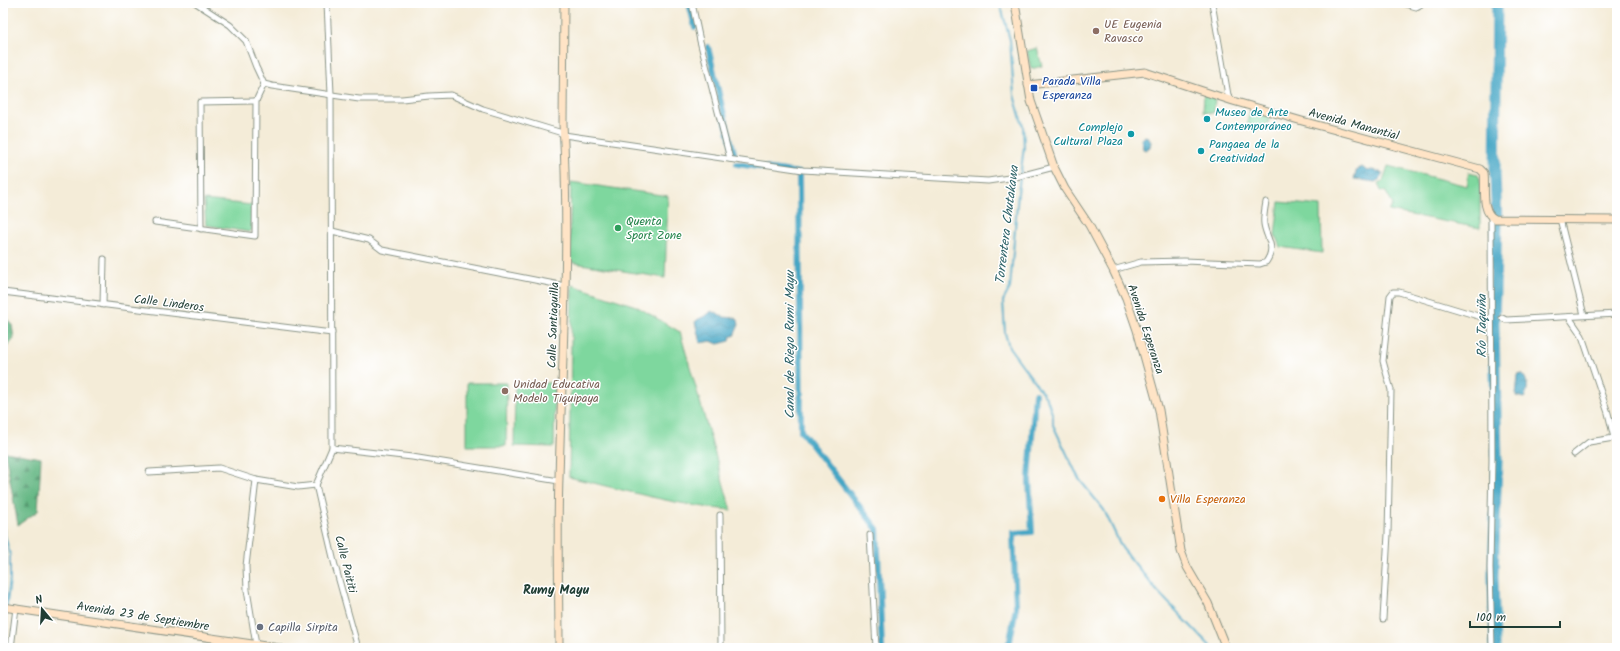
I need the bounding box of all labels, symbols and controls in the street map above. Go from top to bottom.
place label: UE Eugenia Ravasco [1104,15,1162,48]
marker: UE Eugenia Ravasco [1091,26,1101,36]
place label: Parada Villa Esperanza [1042,72,1101,105]
marker: Parada Villa Esperanza [1029,83,1039,93]
place label: Museo de Arte Contemporáneo [1215,103,1292,136]
street label: Avenida Manantial [1306,103,1401,146]
marker: Museo de Arte Contemporáneo [1202,114,1212,124]
place label: Complejo Cultural Plaza [1053,118,1123,151]
marker: Complejo Cultural Plaza [1126,129,1136,139]
place label: Pangaea de la Creatividad [1209,135,1280,168]
marker: Pangaea de la Creatividad [1196,146,1206,156]
water label: Torrentera Chutakawa [990,164,1025,286]
place label: Quenta Sport Zone [626,212,682,245]
marker: Quenta Sport Zone [613,223,623,233]
water label: Canal de Riego Rumi Mayu [780,269,801,419]
street label: Calle Santiaguilla [542,281,565,368]
street label: Avenida Esperanza [1122,282,1169,377]
street label: Calle Linderos [133,290,205,317]
water label: Río Taquiña [1472,293,1493,358]
place label: Unidad Educativa Modelo Tiquipaya [513,375,600,408]
marker: Unidad Educativa Modelo Tiquipaya [500,386,510,396]
place label: Villa Esperanza [1170,490,1246,509]
marker: Villa Esperanza [1157,494,1167,504]
street label: Calle Paititi [329,533,362,596]
district label: Rumy Mayu [523,580,590,601]
north arrow [22,589,62,629]
text: N [33,591,45,610]
street label: Avenida 23 de Septiembre [75,597,211,636]
scale bar [1470,603,1560,629]
text: 100 m [1476,608,1507,627]
place label: Capilla Sirpita [268,618,338,637]
marker: Capilla Sirpita [255,622,265,632]

